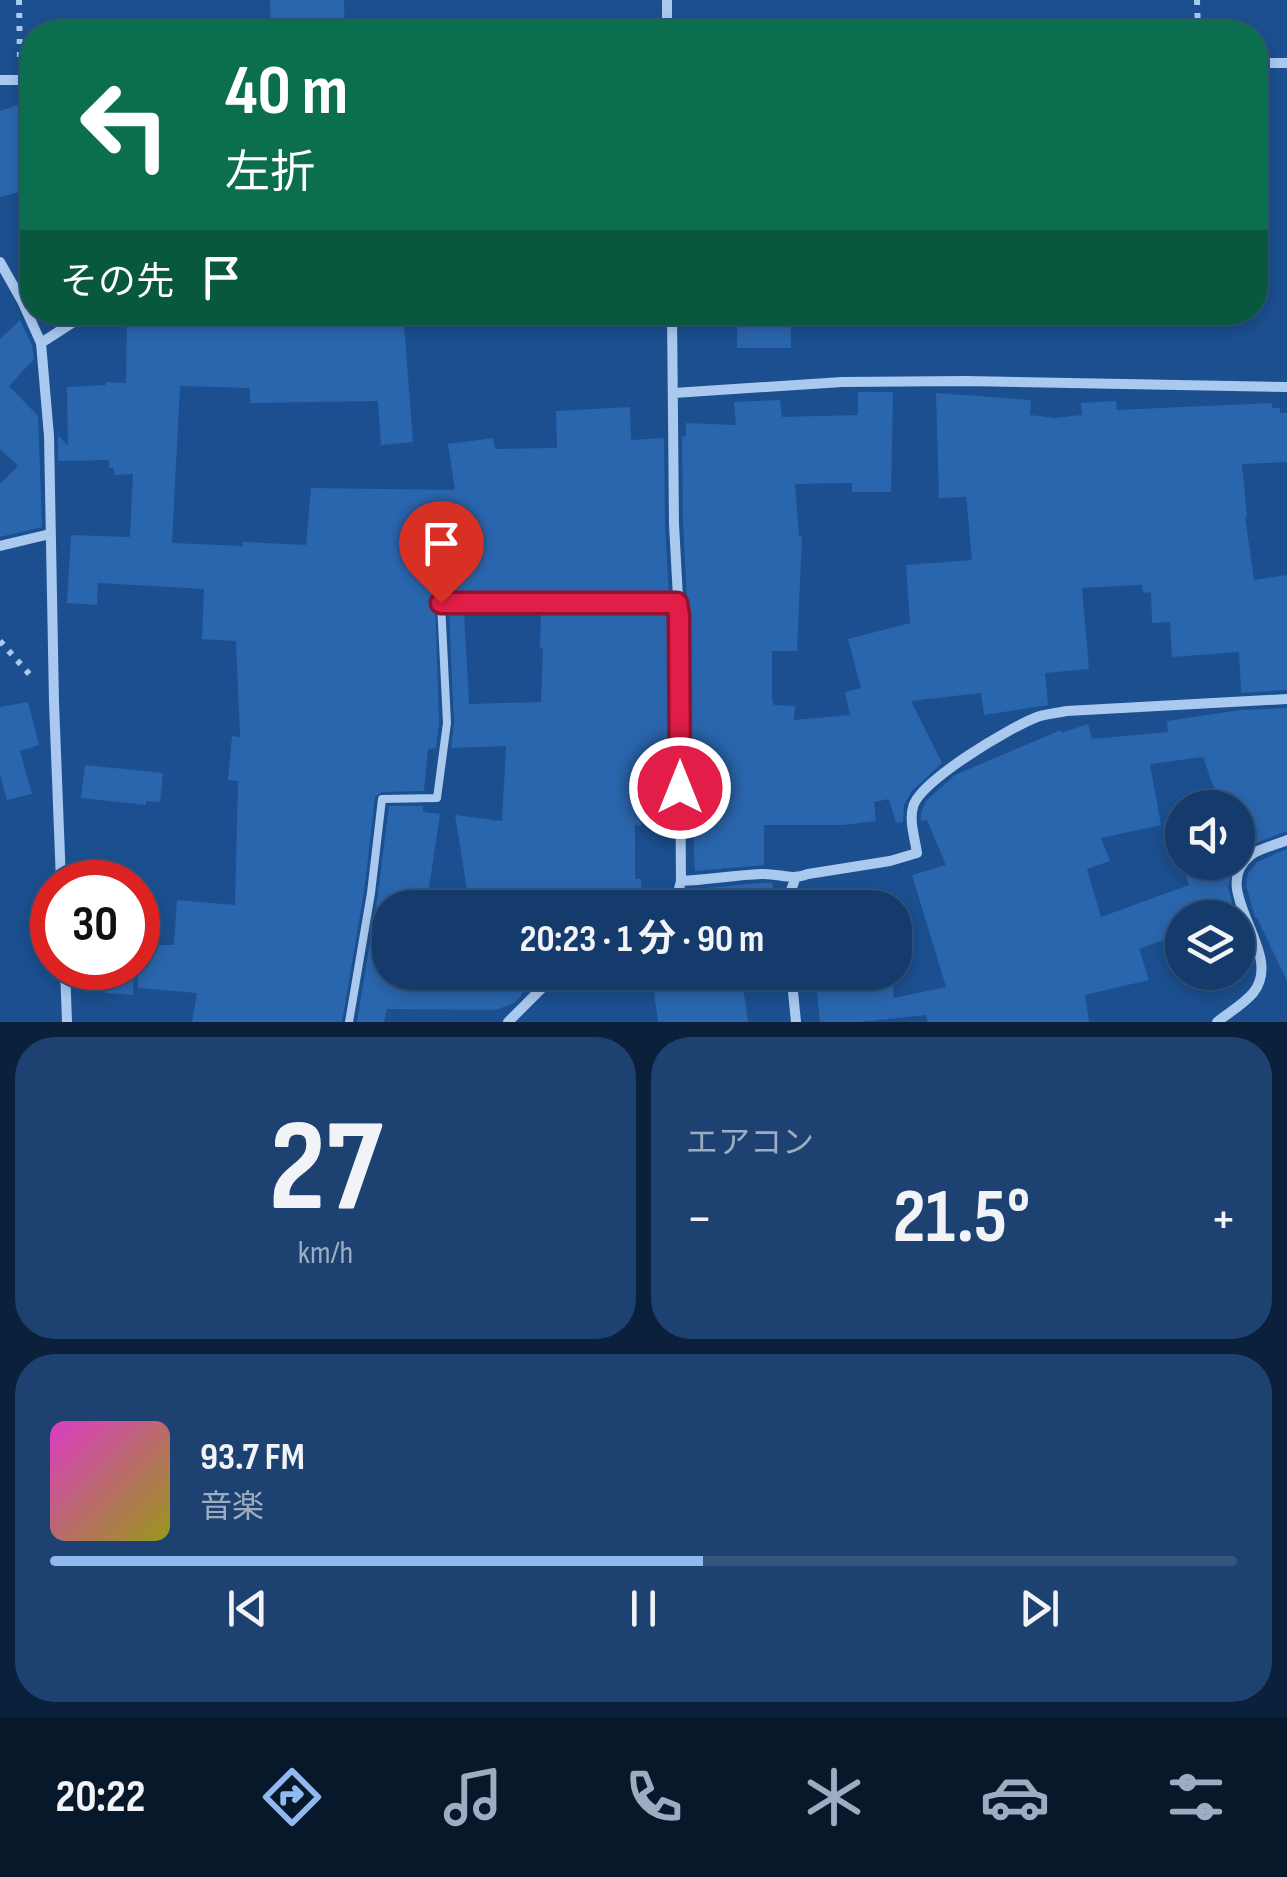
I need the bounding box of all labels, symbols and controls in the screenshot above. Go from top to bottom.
text: 40 m [225,50,348,134]
icon: left [60,60,190,190]
text: 左折 [225,146,315,201]
icon: arrive [194,250,249,305]
text: その先 [60,260,174,305]
pin [399,501,484,604]
icon: arrive [414,516,469,571]
position arrow [628,736,732,840]
map controls [1165,790,1255,990]
button: sound [1165,790,1255,880]
speed limit sign: 30 [30,860,160,990]
button: layers [1165,900,1255,990]
text: 20:23 · 1 分 · 90 m [520,917,764,962]
text: 27 [269,1091,382,1247]
text: エアコン [686,1124,814,1163]
text: 21.5° [893,1173,1030,1264]
text: − [686,1186,713,1253]
text: + [1210,1186,1237,1253]
text: km/h [298,1234,353,1273]
text: 93.7 FM [200,1435,305,1480]
text: 音楽 [200,1488,264,1527]
icon: previous [220,1581,275,1636]
icon: pause [616,1581,671,1636]
icon: next [1012,1581,1067,1636]
icon: directions [257,1762,327,1832]
icon: music [438,1762,508,1832]
icon: phone [619,1762,689,1832]
icon: climate [799,1762,869,1832]
icon: car [980,1762,1050,1832]
icon: filters [1161,1762,1231,1832]
text: 20:22 [55,1770,146,1825]

